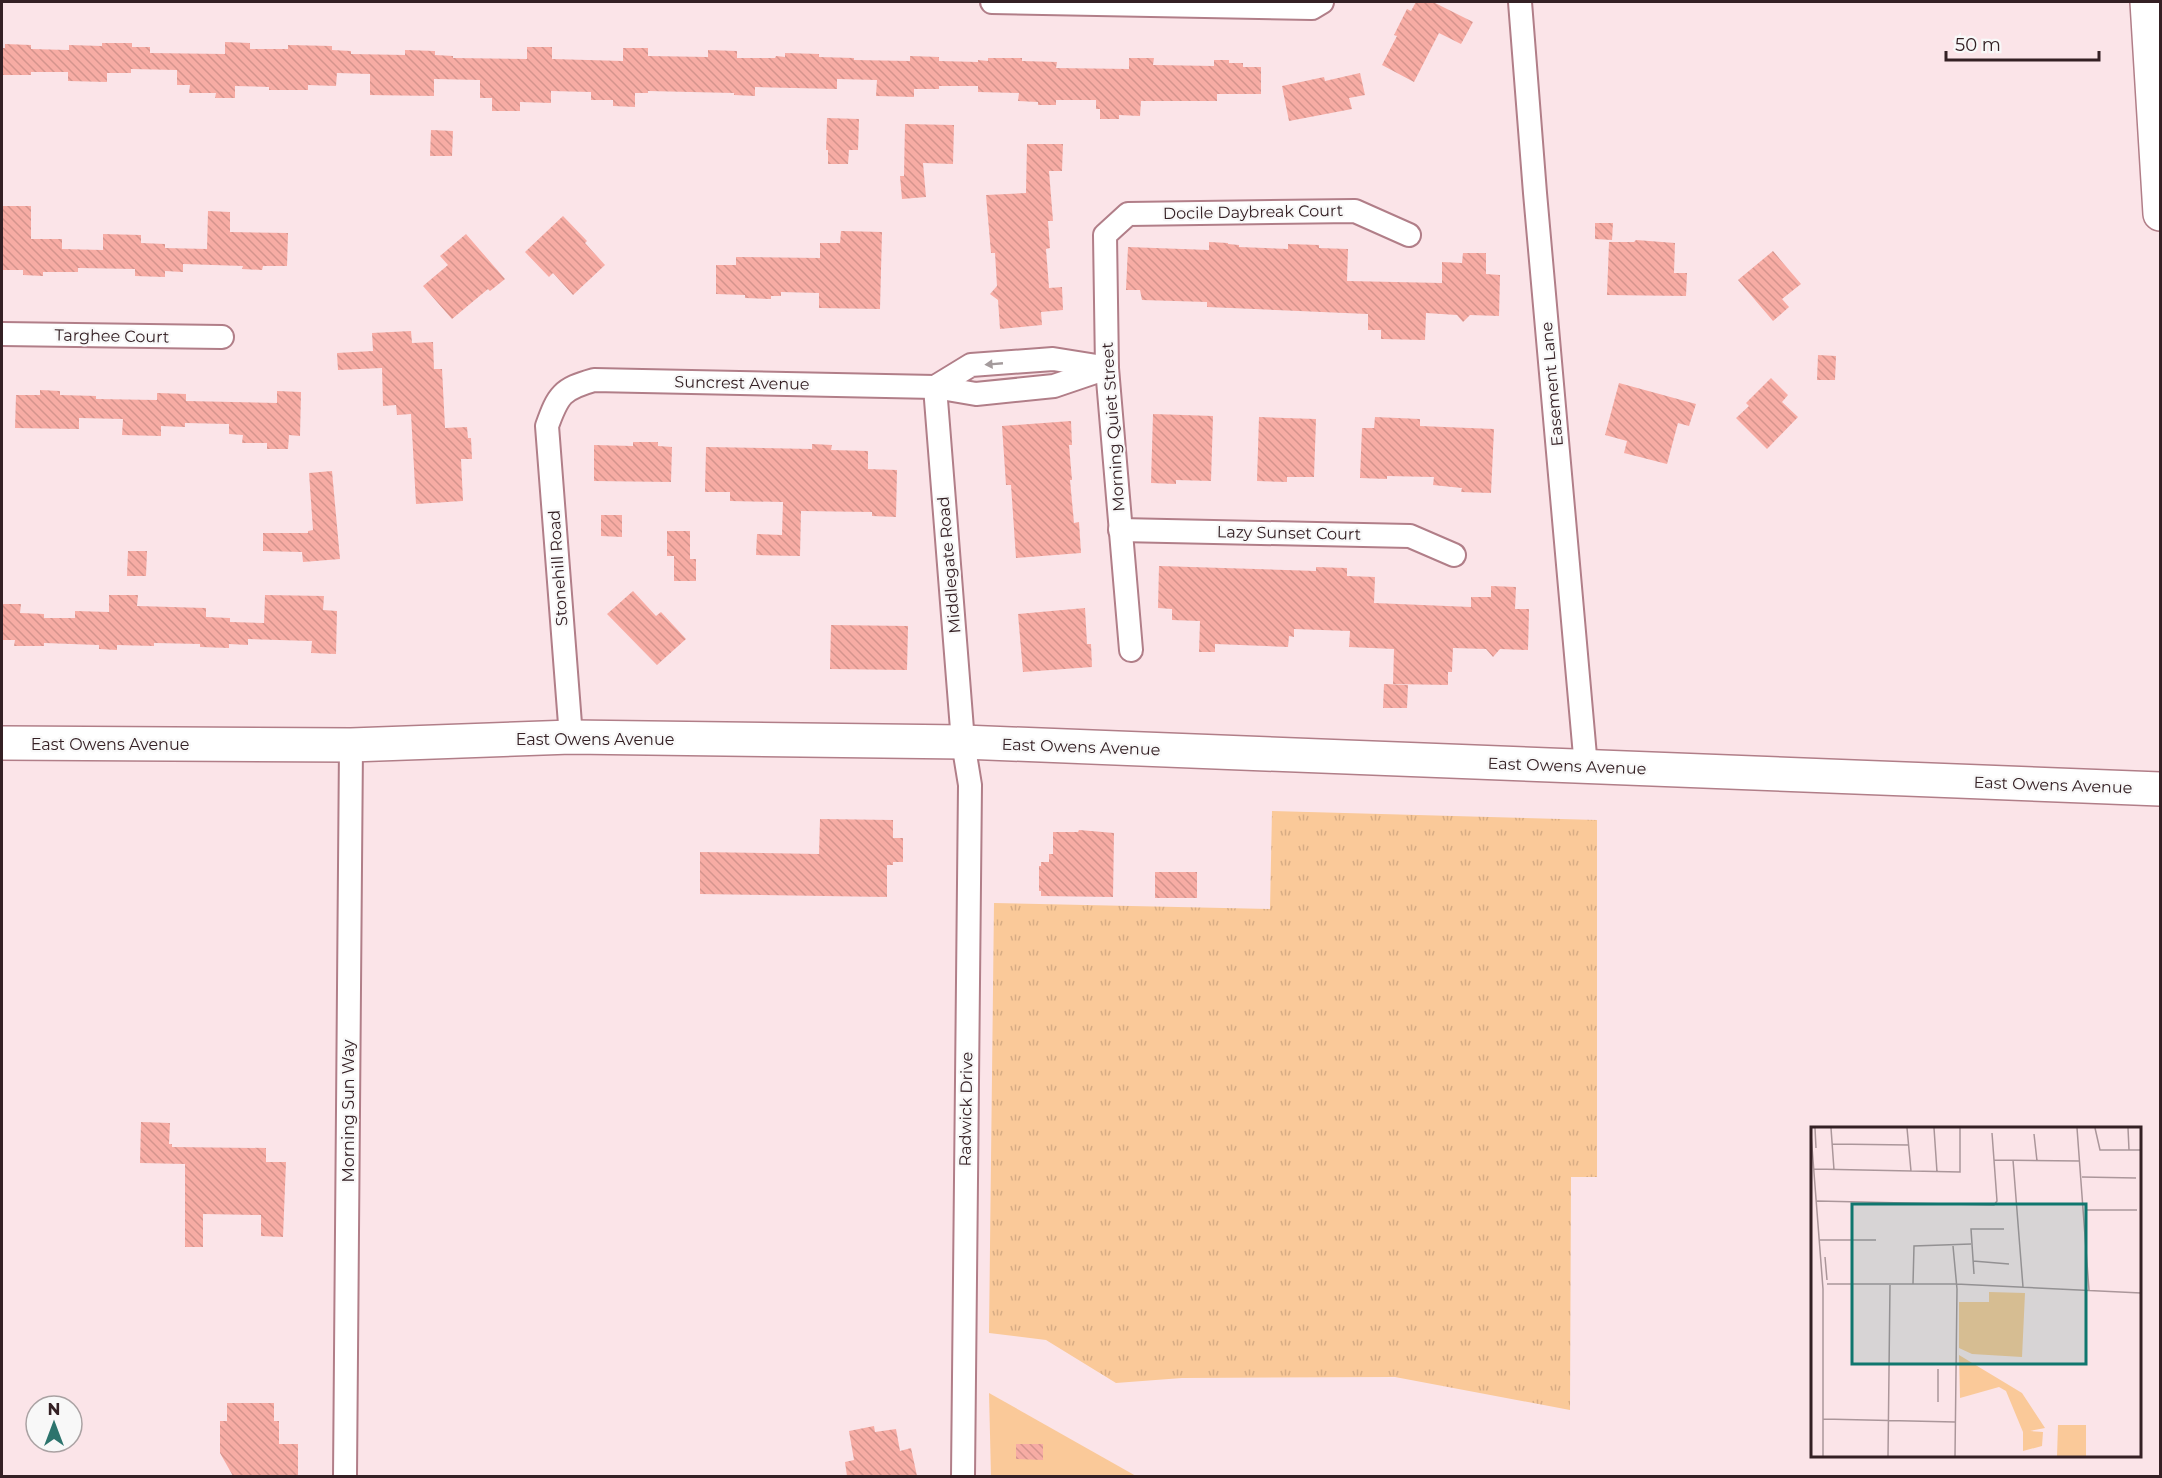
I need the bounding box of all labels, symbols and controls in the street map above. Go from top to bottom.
scale bar [1946,24,2099,62]
text: 50 m [1955,34,2001,56]
street label: Docile Daybreak Court [1163,201,1344,223]
street label: Easement Lane [1537,321,1567,447]
street label: Targhee Court [55,326,170,347]
street label: Morning Quiet Street [1098,341,1128,512]
one-way arrow [985,359,1004,368]
street label: Suncrest Avenue [674,372,810,394]
street label: Middlegate Road [934,496,964,634]
street label: Stonehill Road [544,509,572,627]
street label: Lazy Sunset Court [1217,522,1362,544]
street label: East Owens Avenue [516,730,674,749]
street label: East Owens Avenue [31,735,189,754]
street label: East Owens Avenue [1001,735,1161,759]
street label: East Owens Avenue [1487,754,1647,778]
street label: East Owens Avenue [1973,773,2133,797]
street label: Morning Sun Way [339,1039,358,1183]
street label: Radwick Drive [956,1051,976,1167]
inset map [1811,1127,2141,1457]
north arrow [24,1394,84,1454]
text: N [48,1400,60,1419]

